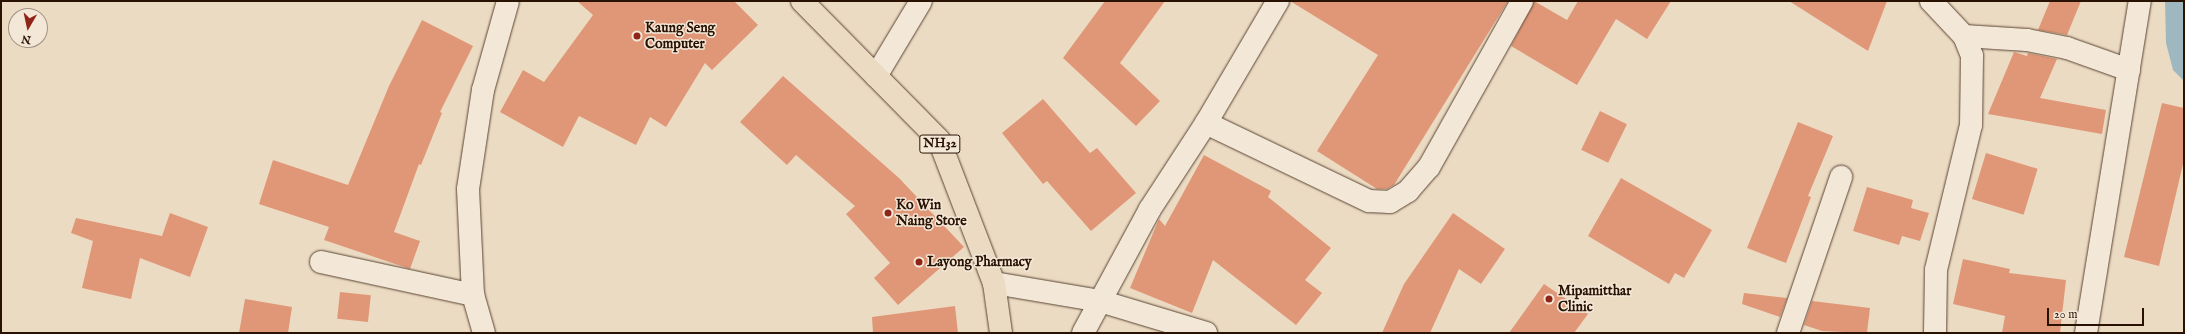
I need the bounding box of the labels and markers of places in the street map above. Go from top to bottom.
place label: Kaung Seng Computer [645,20,715,52]
marker: Kaung Seng Computer [632,31,642,41]
place label: Ko Win Naing Store [896,197,967,230]
marker: Ko Win Naing Store [883,208,893,218]
place label: Layong Pharmacy [927,254,1032,270]
marker: Layong Pharmacy [914,257,924,267]
place label: Mipamitthar Clinic [1558,283,1631,316]
marker: Mipamitthar Clinic [1543,293,1555,305]

